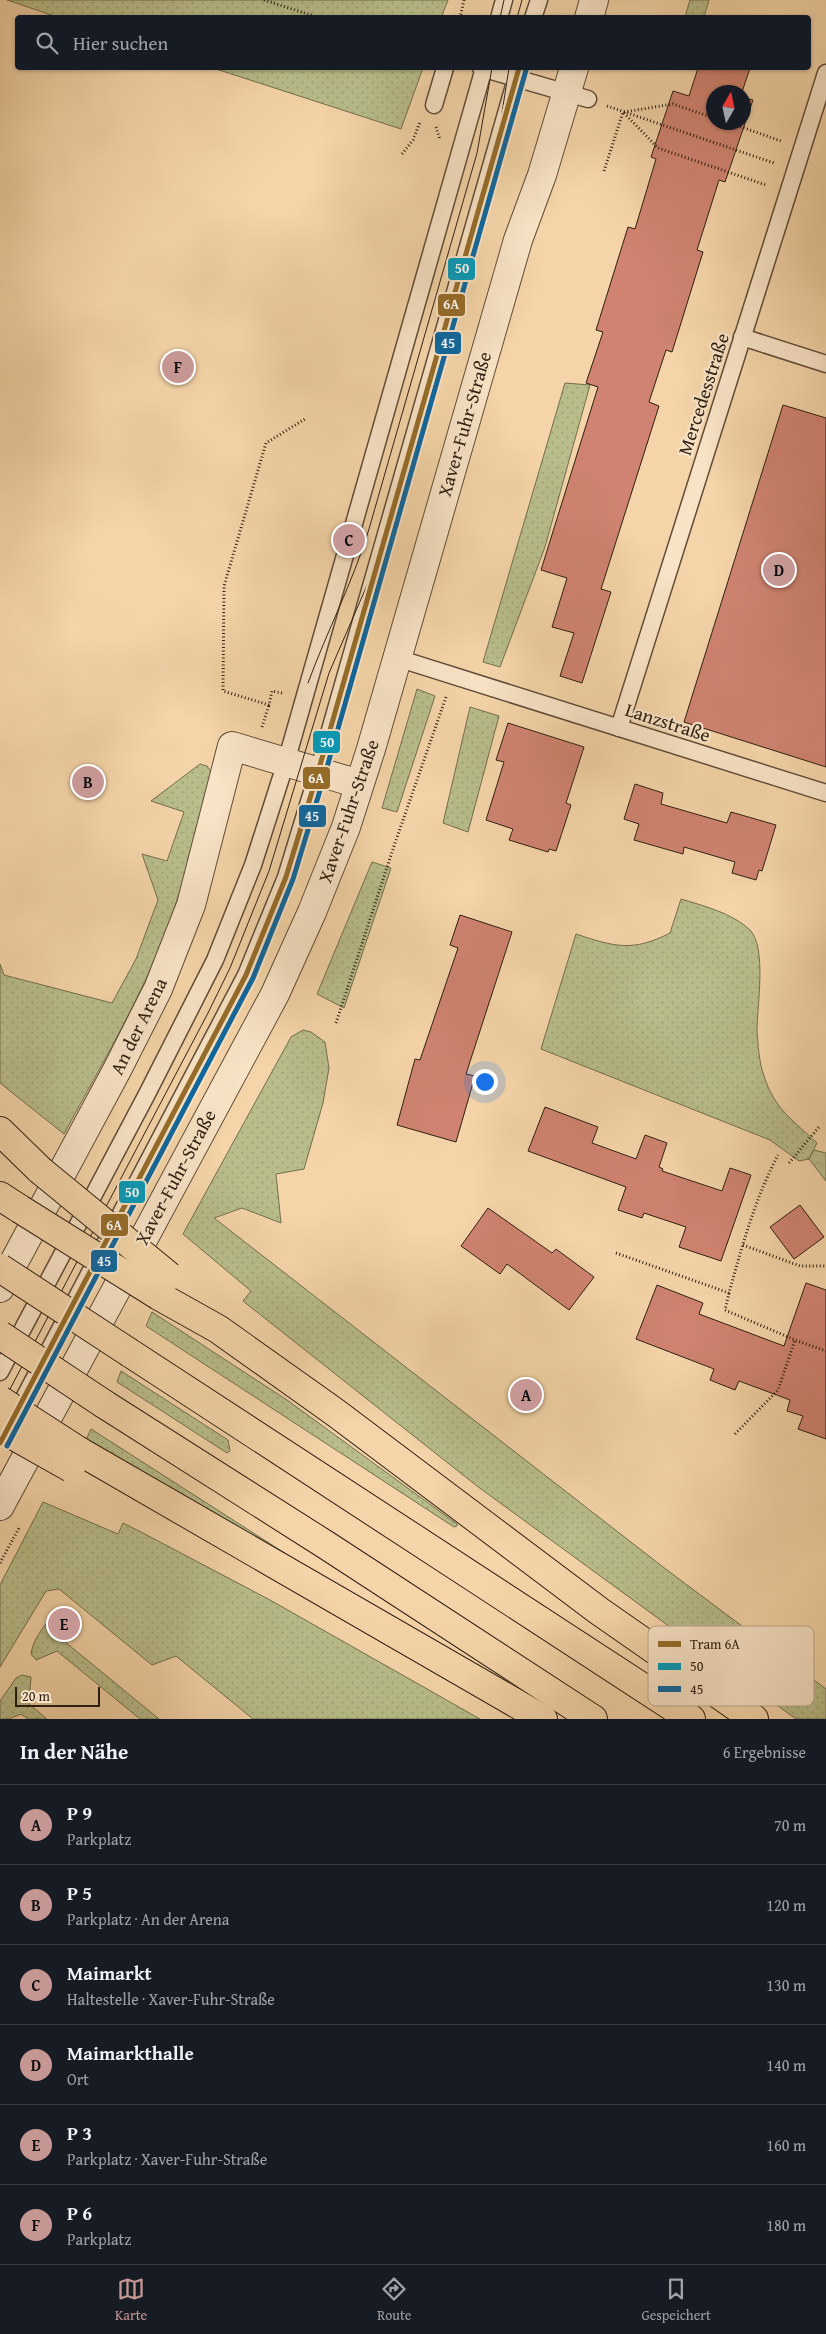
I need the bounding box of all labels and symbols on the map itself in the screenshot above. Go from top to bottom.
north arrow [706,85,751,130]
line badge: 50 [447,257,476,281]
text: 50 [455,258,469,278]
line badge: 6A [437,293,466,317]
text: 6A [443,294,459,314]
street label: Mercedesstraße [670,329,736,459]
line badge: 45 [434,331,462,355]
text: 45 [441,333,455,353]
pin: F [162,348,194,386]
street label: Xaver-Fuhr-Straße [430,348,498,500]
pin: C [333,521,365,559]
pin: D [763,551,795,589]
street label: Lanzstraße [622,695,714,749]
line badge: 50 [312,730,341,754]
text: 50 [320,732,334,752]
street label: Xaver-Fuhr-Straße [310,735,386,886]
pin: B [72,763,104,801]
line badge: 6A [302,766,331,790]
text: 6A [308,768,324,788]
line badge: 45 [298,804,327,828]
text: 45 [305,806,319,826]
street label: An der Arena [102,973,174,1079]
your location [472,1069,498,1095]
street label: Xaver-Fuhr-Straße [127,1104,223,1250]
line badge: 50 [118,1180,146,1204]
text: 50 [125,1182,139,1202]
line badge: 6A [100,1213,129,1237]
text: 6A [106,1215,122,1235]
line badge: 45 [90,1249,118,1273]
text: 45 [97,1251,111,1271]
pin: A [510,1376,542,1414]
pin: E [48,1605,80,1643]
legend [648,1626,814,1706]
text: Tram 6A [690,1634,740,1654]
text: 50 [690,1656,704,1676]
text: 45 [690,1679,703,1699]
scale bar [15,1684,100,1707]

